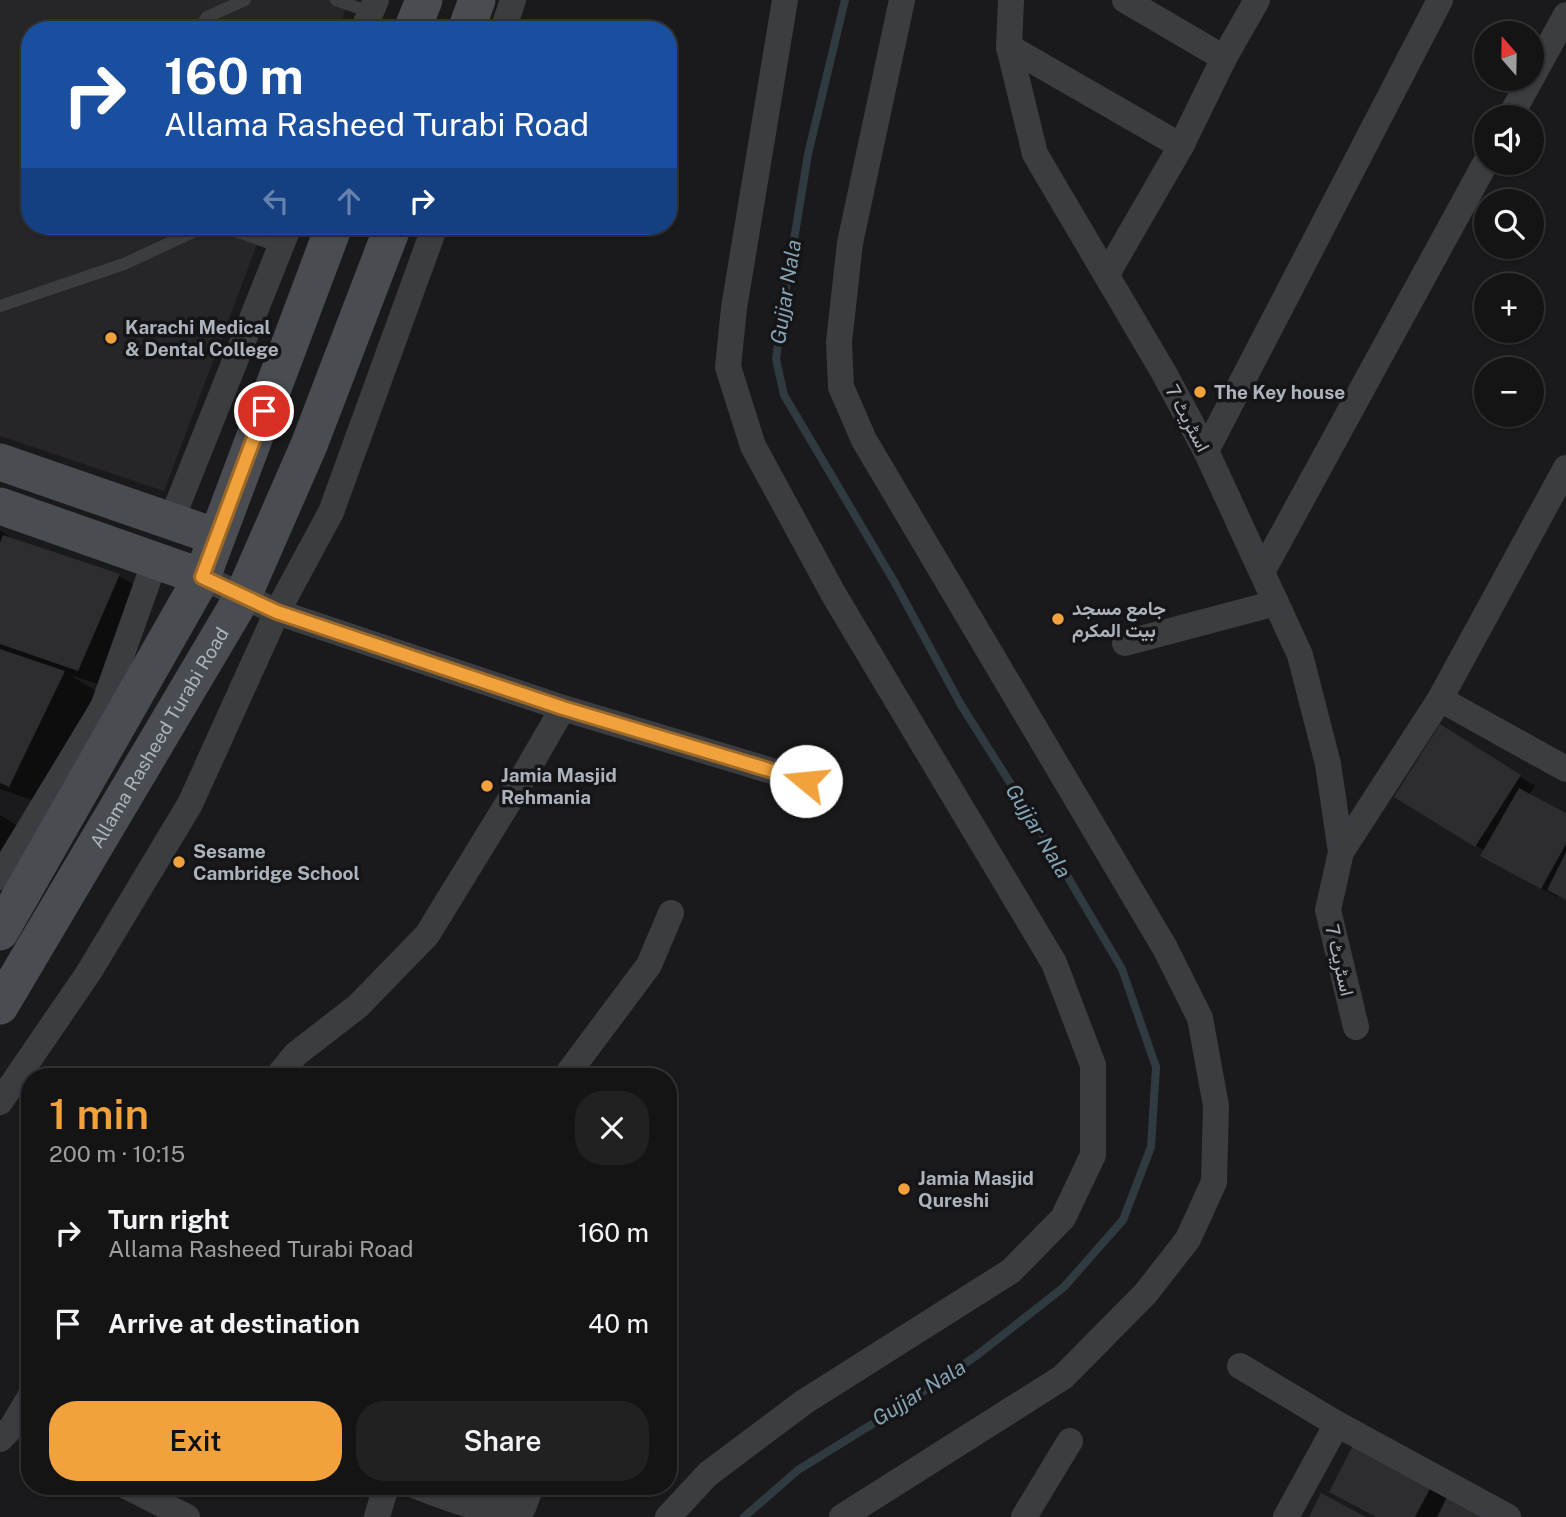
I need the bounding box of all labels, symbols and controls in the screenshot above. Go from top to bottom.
north arrow [1474,21,1544,91]
map controls [1474,21,1544,427]
text: 160 m [164,47,304,105]
icon: right [49,49,140,140]
button: sound [1474,105,1544,175]
text: Allama Rasheed Turabi Road [164,106,589,143]
icon: left [257,182,295,220]
icon: ahead [330,182,368,220]
icon: right [403,182,441,220]
button: search [1474,189,1544,259]
water label: Gujjar Nala [765,238,806,346]
button: + [1474,273,1544,343]
place label: Karachi Medical & Dental College [125,316,279,360]
marker: Karachi Medical & Dental College [103,330,119,346]
button: − [1474,357,1544,427]
pin [234,381,294,441]
street label: اسٹریٹ 7 [1160,381,1215,456]
place label: The Key house [1214,381,1345,403]
marker: The Key house [1192,384,1208,400]
icon: arrive [245,392,283,430]
place label: جامع مسجد بیت المکرم [1072,597,1166,643]
marker: جامع مسجد بیت المکرم [1050,611,1066,627]
street label: Allama Rasheed Turabi Road [85,623,233,852]
position arrow [769,744,843,818]
place label: Jamia Masjid Rehmania [501,764,617,808]
marker: Jamia Masjid Rehmania [479,778,495,794]
water label: Gujjar Nala [1001,779,1076,882]
place label: Sesame Cambridge School [193,840,360,884]
marker: Sesame Cambridge School [171,854,187,870]
street label: اسٹریٹ 7 [1320,922,1359,998]
text: 1 min [49,1089,149,1138]
button: close [575,1091,649,1165]
text: 200 m · 10:15 [49,1140,185,1167]
place label: Jamia Masjid Qureshi [918,1167,1034,1211]
marker: Jamia Masjid Qureshi [896,1181,912,1197]
text: Turn right [108,1204,230,1235]
icon: right [49,1214,87,1252]
text: 160 m [578,1217,649,1248]
text: Allama Rasheed Turabi Road [108,1235,414,1262]
icon: arrive [49,1305,87,1343]
text: Arrive at destination [108,1308,360,1339]
text: 40 m [588,1308,649,1339]
water label: Gujjar Nala [867,1354,970,1431]
button: Exit [49,1401,342,1481]
button: Share [356,1401,649,1481]

